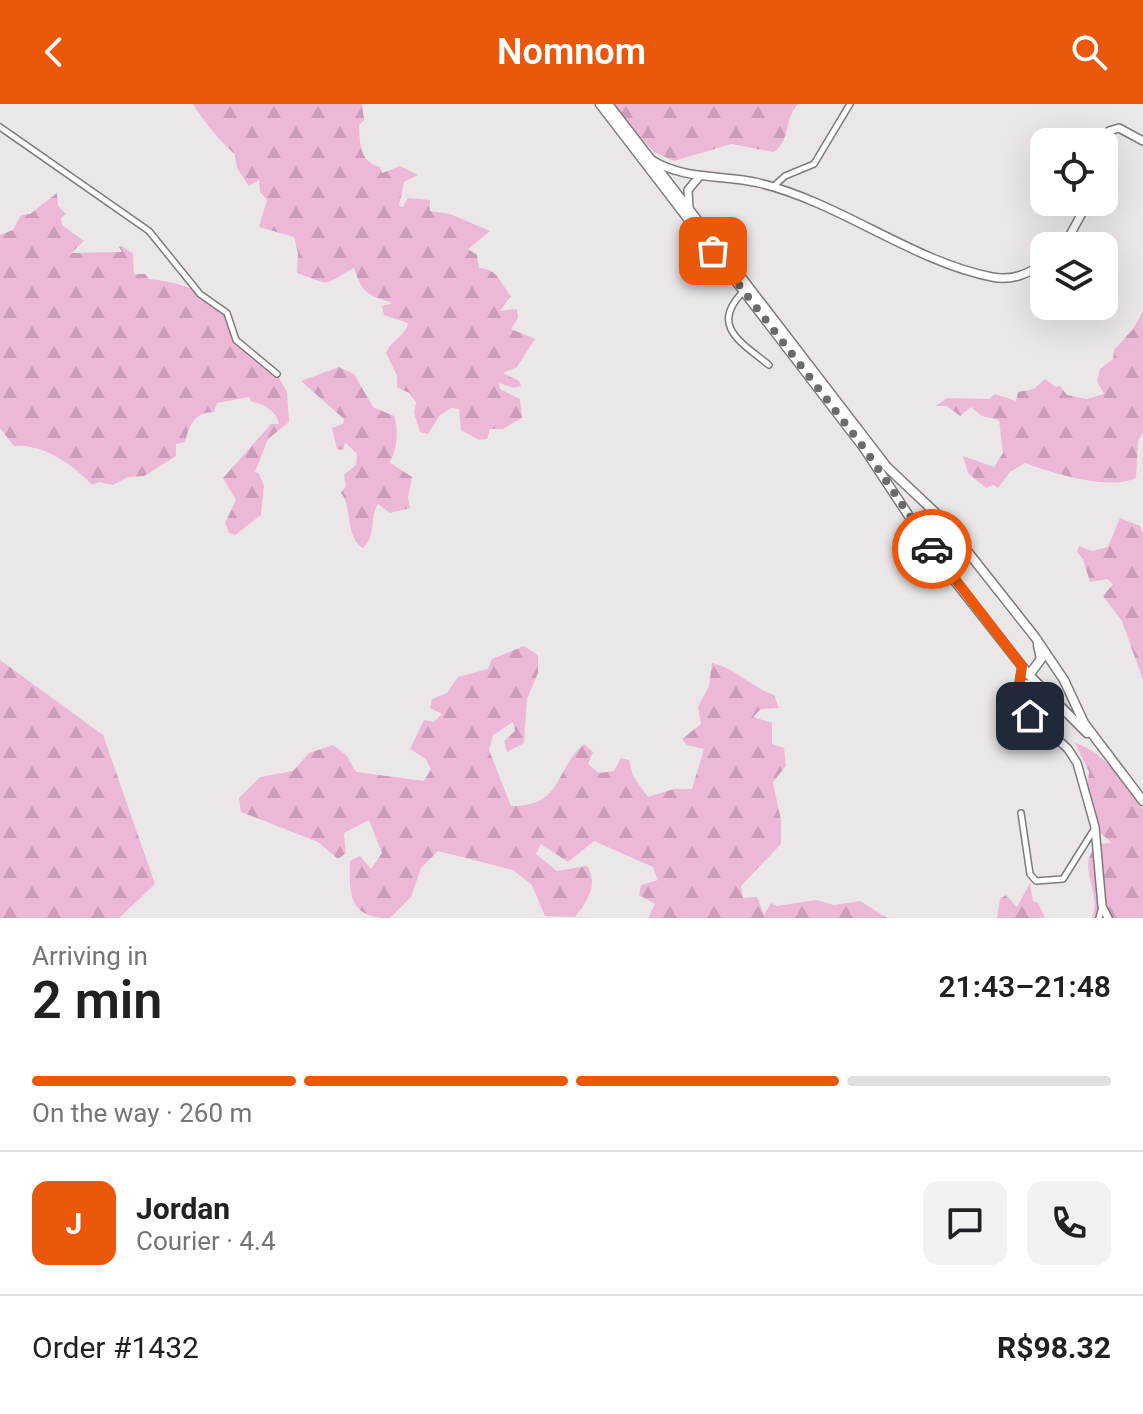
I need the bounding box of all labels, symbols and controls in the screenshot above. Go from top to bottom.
icon: back [32,30,76,74]
icon: search [1067,30,1111,74]
text: Nomnom [497,31,646,73]
map controls [1030,128,1118,320]
button: locate [1030,128,1118,216]
pin [679,217,747,285]
icon: bag [691,229,735,273]
button: layers [1030,232,1118,320]
courier [892,509,972,589]
icon: car [910,527,954,571]
pin [996,682,1064,750]
icon: home [1008,694,1052,738]
text: Arriving in [32,941,148,971]
text: 21:43–21:48 [938,969,1111,1004]
text: 2 min [32,970,162,1031]
text: On the way · 260 m [32,1098,252,1128]
button: chat [923,1181,1007,1265]
button: phone [1027,1181,1111,1265]
text: Jordan [136,1191,230,1226]
text: J [66,1206,82,1241]
text: Courier · 4.4 [136,1226,276,1256]
text: Order #1432 [32,1330,199,1365]
text: R$98.32 [997,1330,1111,1365]

